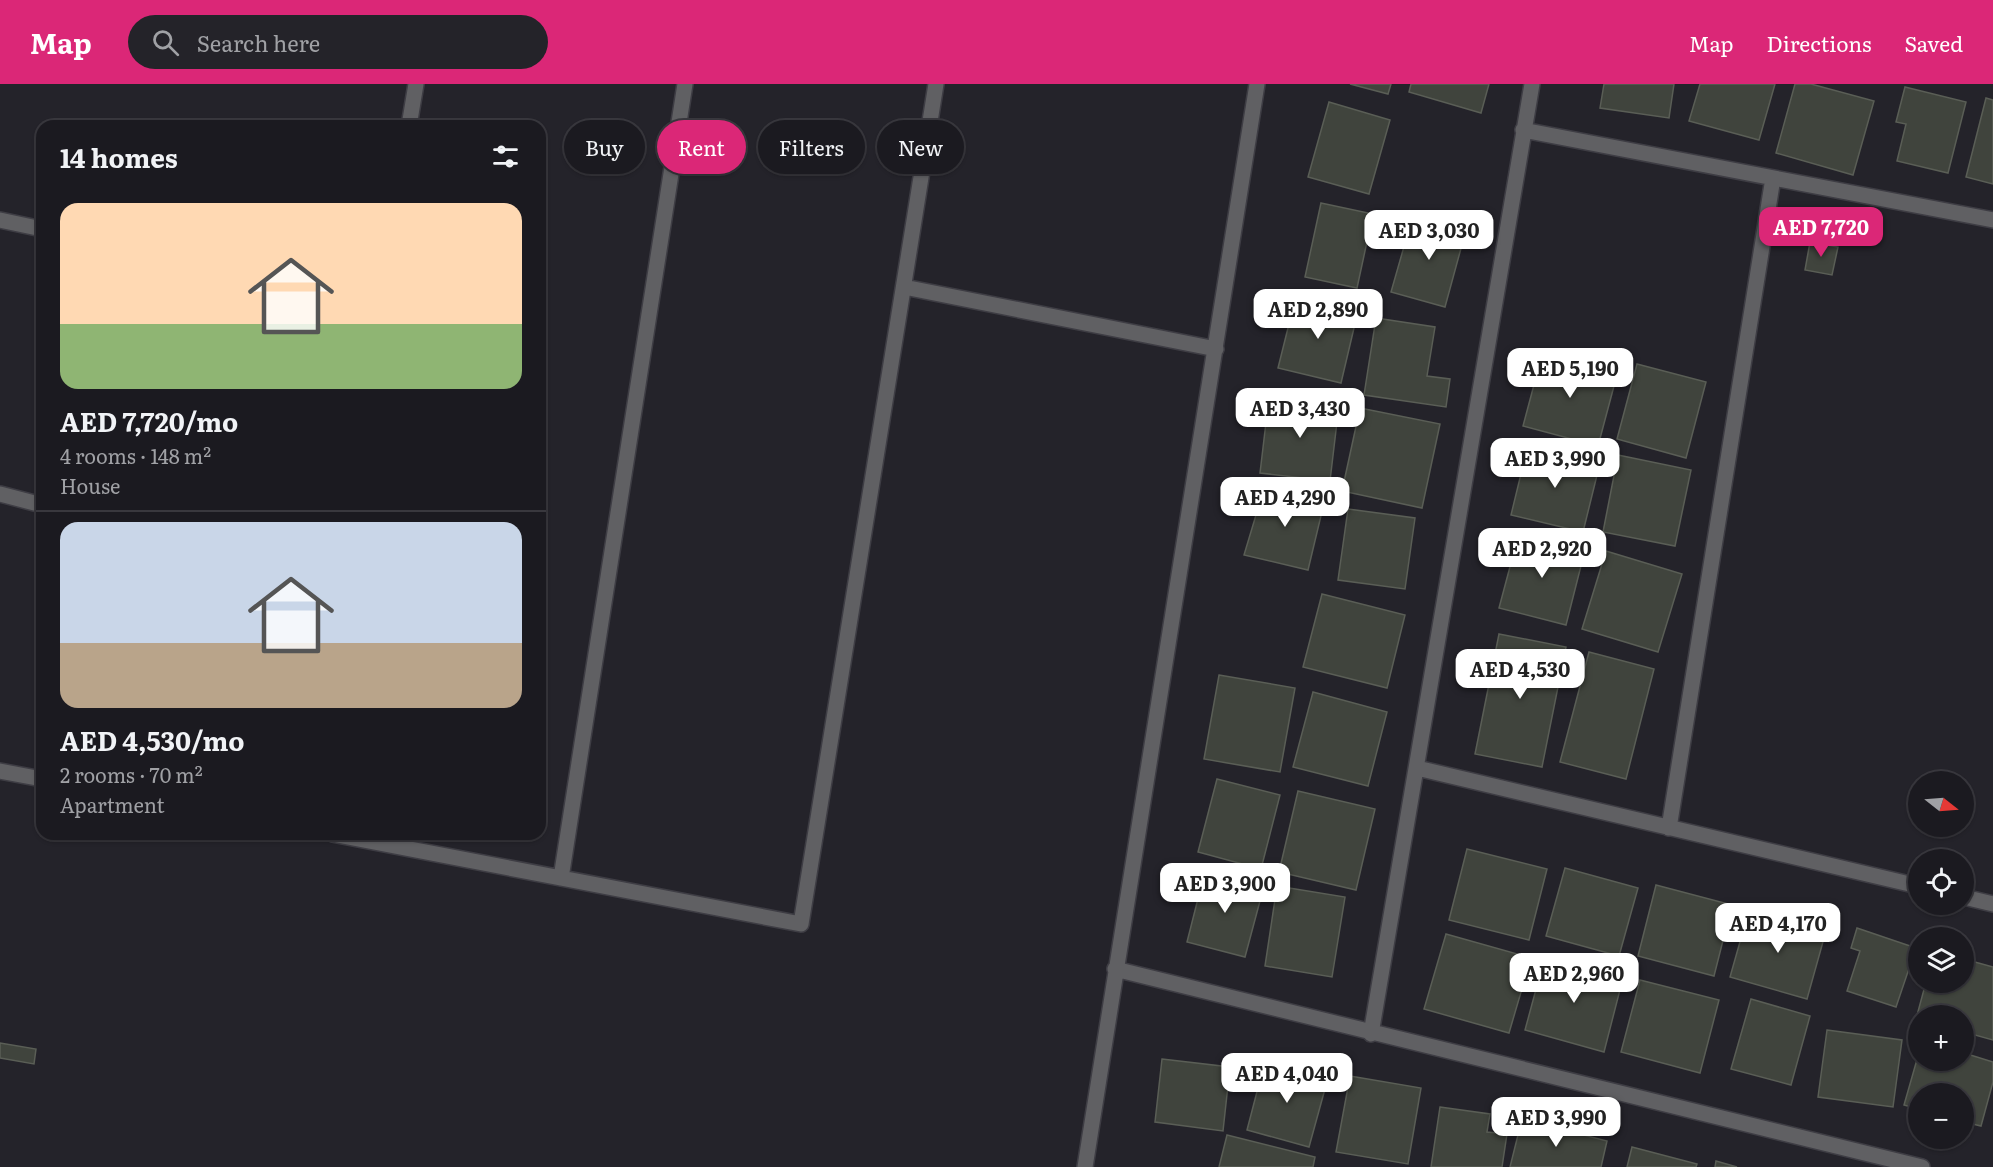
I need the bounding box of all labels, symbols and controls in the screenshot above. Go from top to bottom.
search box [128,15,548,69]
text: Map [30,21,92,63]
icon: search [149,26,182,59]
text: Search here [197,26,320,59]
text: Map [1689,27,1734,58]
text: Directions [1767,27,1872,58]
text: Saved [1905,27,1963,58]
chip: Buy [564,120,645,174]
chip: Rent [657,120,746,174]
chip: Filters [758,120,865,174]
chip: New [877,120,964,174]
text: 14 homes [60,137,178,176]
icon: filters [489,140,522,173]
pin: AED 7,720 [1752,207,1890,258]
pin: AED 3,030 [1360,210,1498,261]
text: AED 7,720 [1773,211,1869,241]
text: AED 3,030 [1378,214,1480,244]
icon: home [237,242,345,350]
pin: AED 2,890 [1249,289,1387,340]
text: AED 2,890 [1268,293,1368,323]
pin: AED 5,190 [1501,348,1639,399]
text: AED 5,190 [1521,352,1619,382]
pin: AED 3,430 [1231,388,1369,439]
text: AED 3,430 [1250,392,1350,422]
text: AED 7,720/mo [60,401,238,440]
pin: AED 3,990 [1486,438,1624,489]
text: 4 rooms · 148 m² [60,440,211,470]
text: AED 3,990 [1504,442,1606,472]
text: House [60,470,120,500]
pin: AED 4,290 [1216,477,1354,528]
text: AED 4,290 [1234,481,1336,511]
pin: AED 2,920 [1473,528,1611,579]
text: AED 2,920 [1492,532,1592,562]
icon: home [237,561,345,669]
pin: AED 4,530 [1451,649,1589,700]
text: AED 4,530 [1470,653,1570,683]
text: AED 4,530/mo [60,720,244,759]
text: 2 rooms · 70 m² [60,759,203,789]
north arrow [1908,771,1974,837]
map controls [1908,771,1974,1149]
text: Apartment [60,789,165,819]
button: locate [1908,849,1974,915]
pin: AED 3,900 [1156,863,1294,914]
text: AED 3,900 [1174,867,1276,897]
pin: AED 4,170 [1709,903,1847,954]
text: AED 4,170 [1729,907,1827,937]
button: layers [1908,927,1974,993]
pin: AED 2,960 [1505,953,1643,1004]
text: AED 2,960 [1524,957,1624,987]
button: + [1908,1005,1974,1071]
pin: AED 4,040 [1218,1053,1356,1104]
text: AED 4,040 [1235,1057,1339,1087]
button: − [1908,1083,1974,1149]
pin: AED 3,990 [1487,1097,1625,1148]
text: AED 3,990 [1505,1101,1607,1131]

